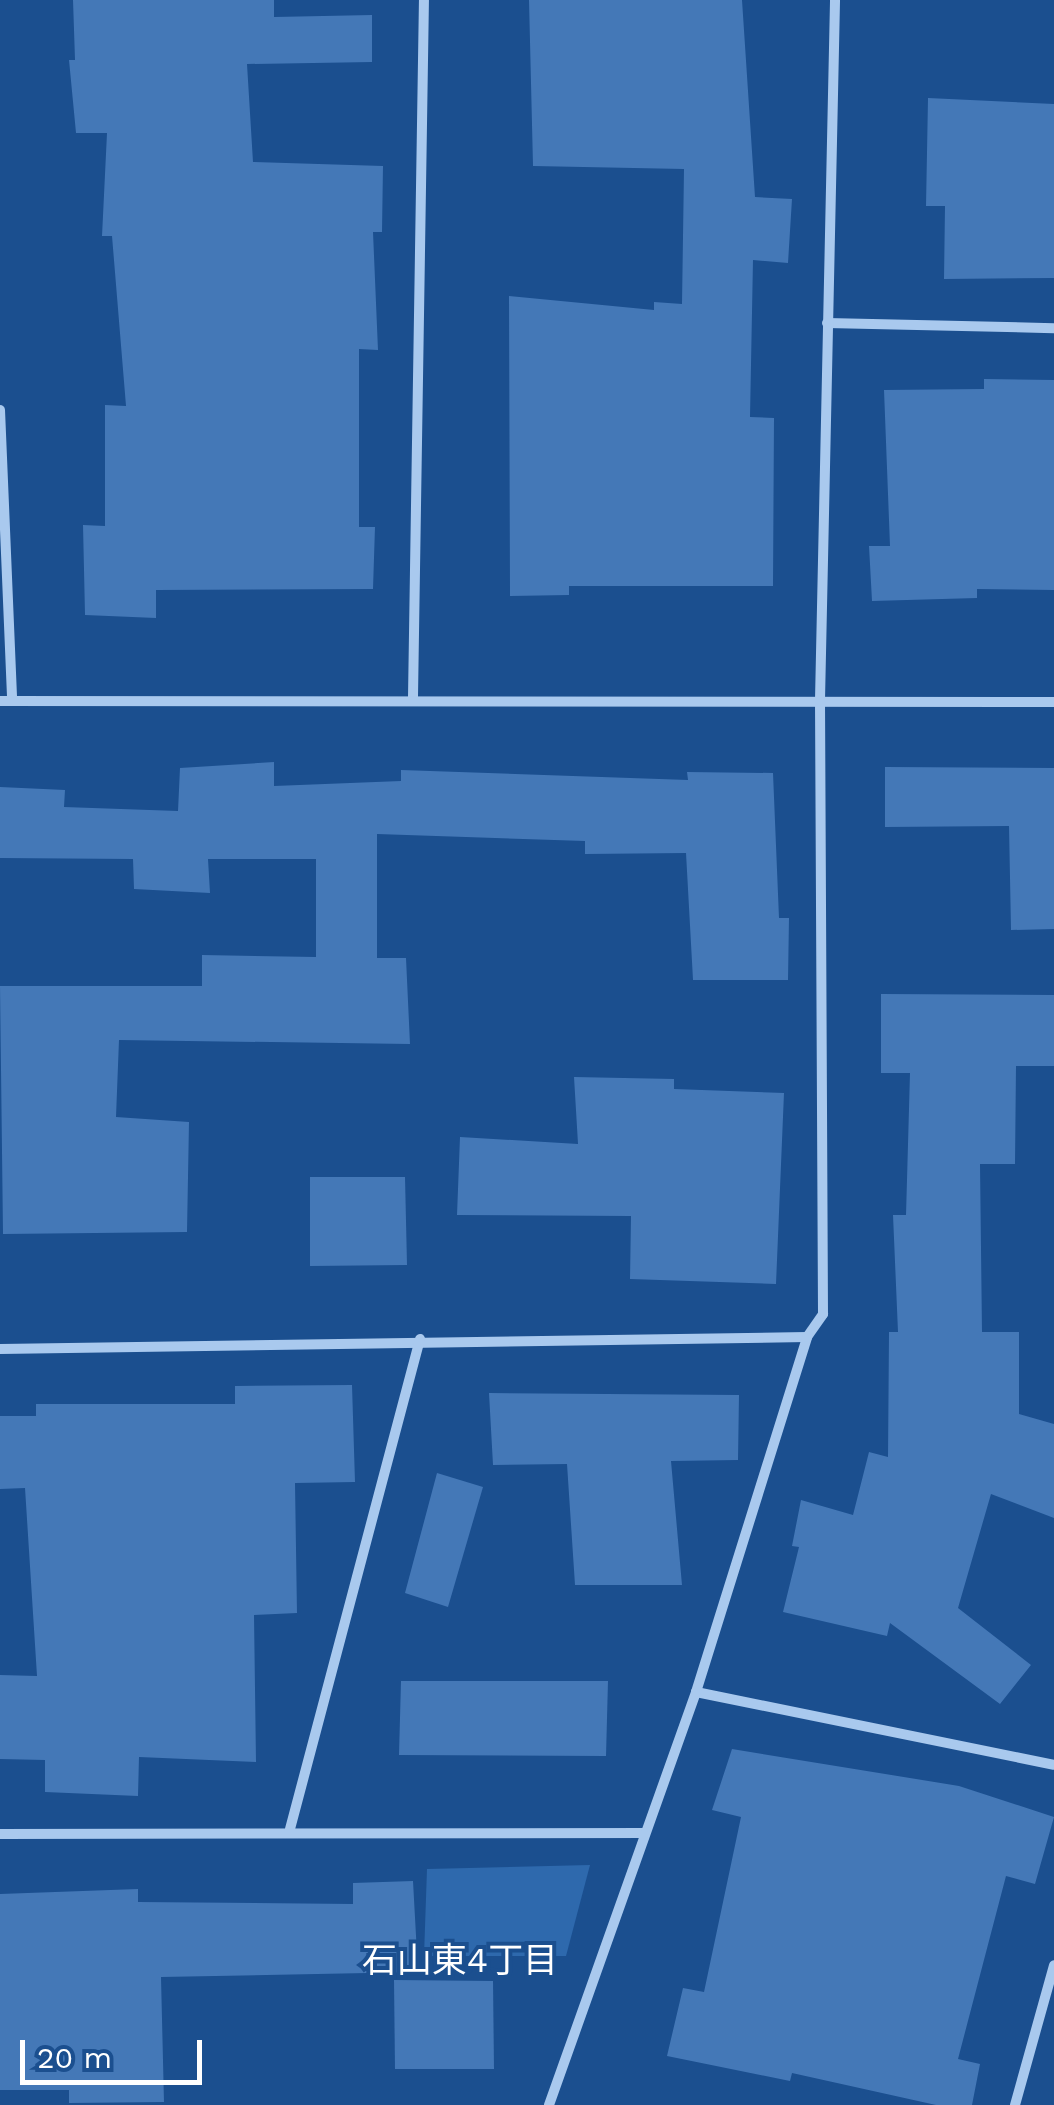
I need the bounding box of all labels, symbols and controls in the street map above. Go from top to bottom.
district label: 石山東4丁目 [362,1939,558,1981]
scale bar [25,2020,208,2082]
text: 20 m [37,2040,112,2075]

